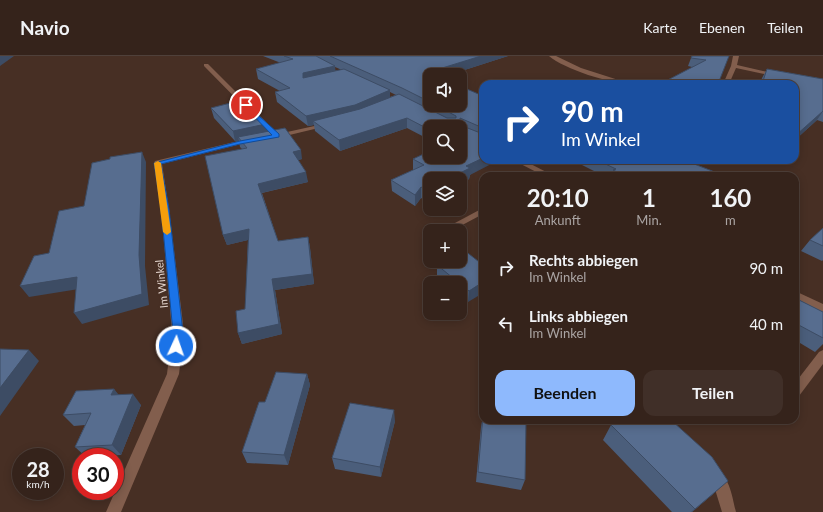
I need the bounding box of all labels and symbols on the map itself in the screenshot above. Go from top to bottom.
pin [229,88,263,122]
street label: Im Winkel [152,259,170,309]
position arrow [155,325,197,367]
speed limit sign: 30 [72,448,124,500]

